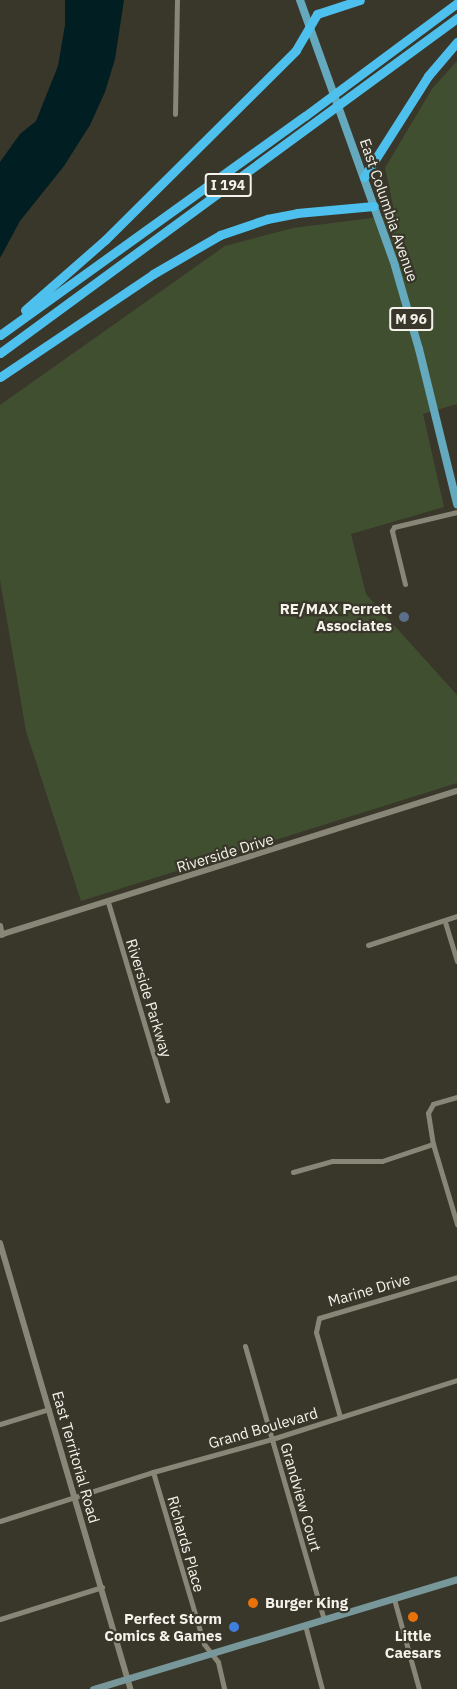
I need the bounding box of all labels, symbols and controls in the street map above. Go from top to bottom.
street label: East Columbia Avenue [356,136,422,284]
road number: I 194 [204,174,252,196]
road number: M 96 [388,308,434,330]
place label: RE/MAX Perrett Associates [280,599,392,634]
marker: RE/MAX Perrett Associates [397,610,411,624]
street label: Riverside Drive [174,830,276,876]
street label: Riverside Parkway [122,937,176,1059]
street label: Marine Drive [326,1270,412,1310]
street label: East Territorial Road [49,1389,103,1525]
street label: Grand Boulevard [206,1404,320,1452]
street label: Grandview Court [277,1440,325,1554]
street label: Richards Place [164,1494,208,1594]
place label: Burger King [265,1594,348,1612]
marker: Burger King [246,1596,260,1610]
place label: Perfect Storm Comics & Games [104,1609,222,1644]
marker: Little Caesars [406,1610,420,1624]
marker: Perfect Storm Comics & Games [227,1620,241,1634]
place label: Little Caesars [385,1626,441,1661]

